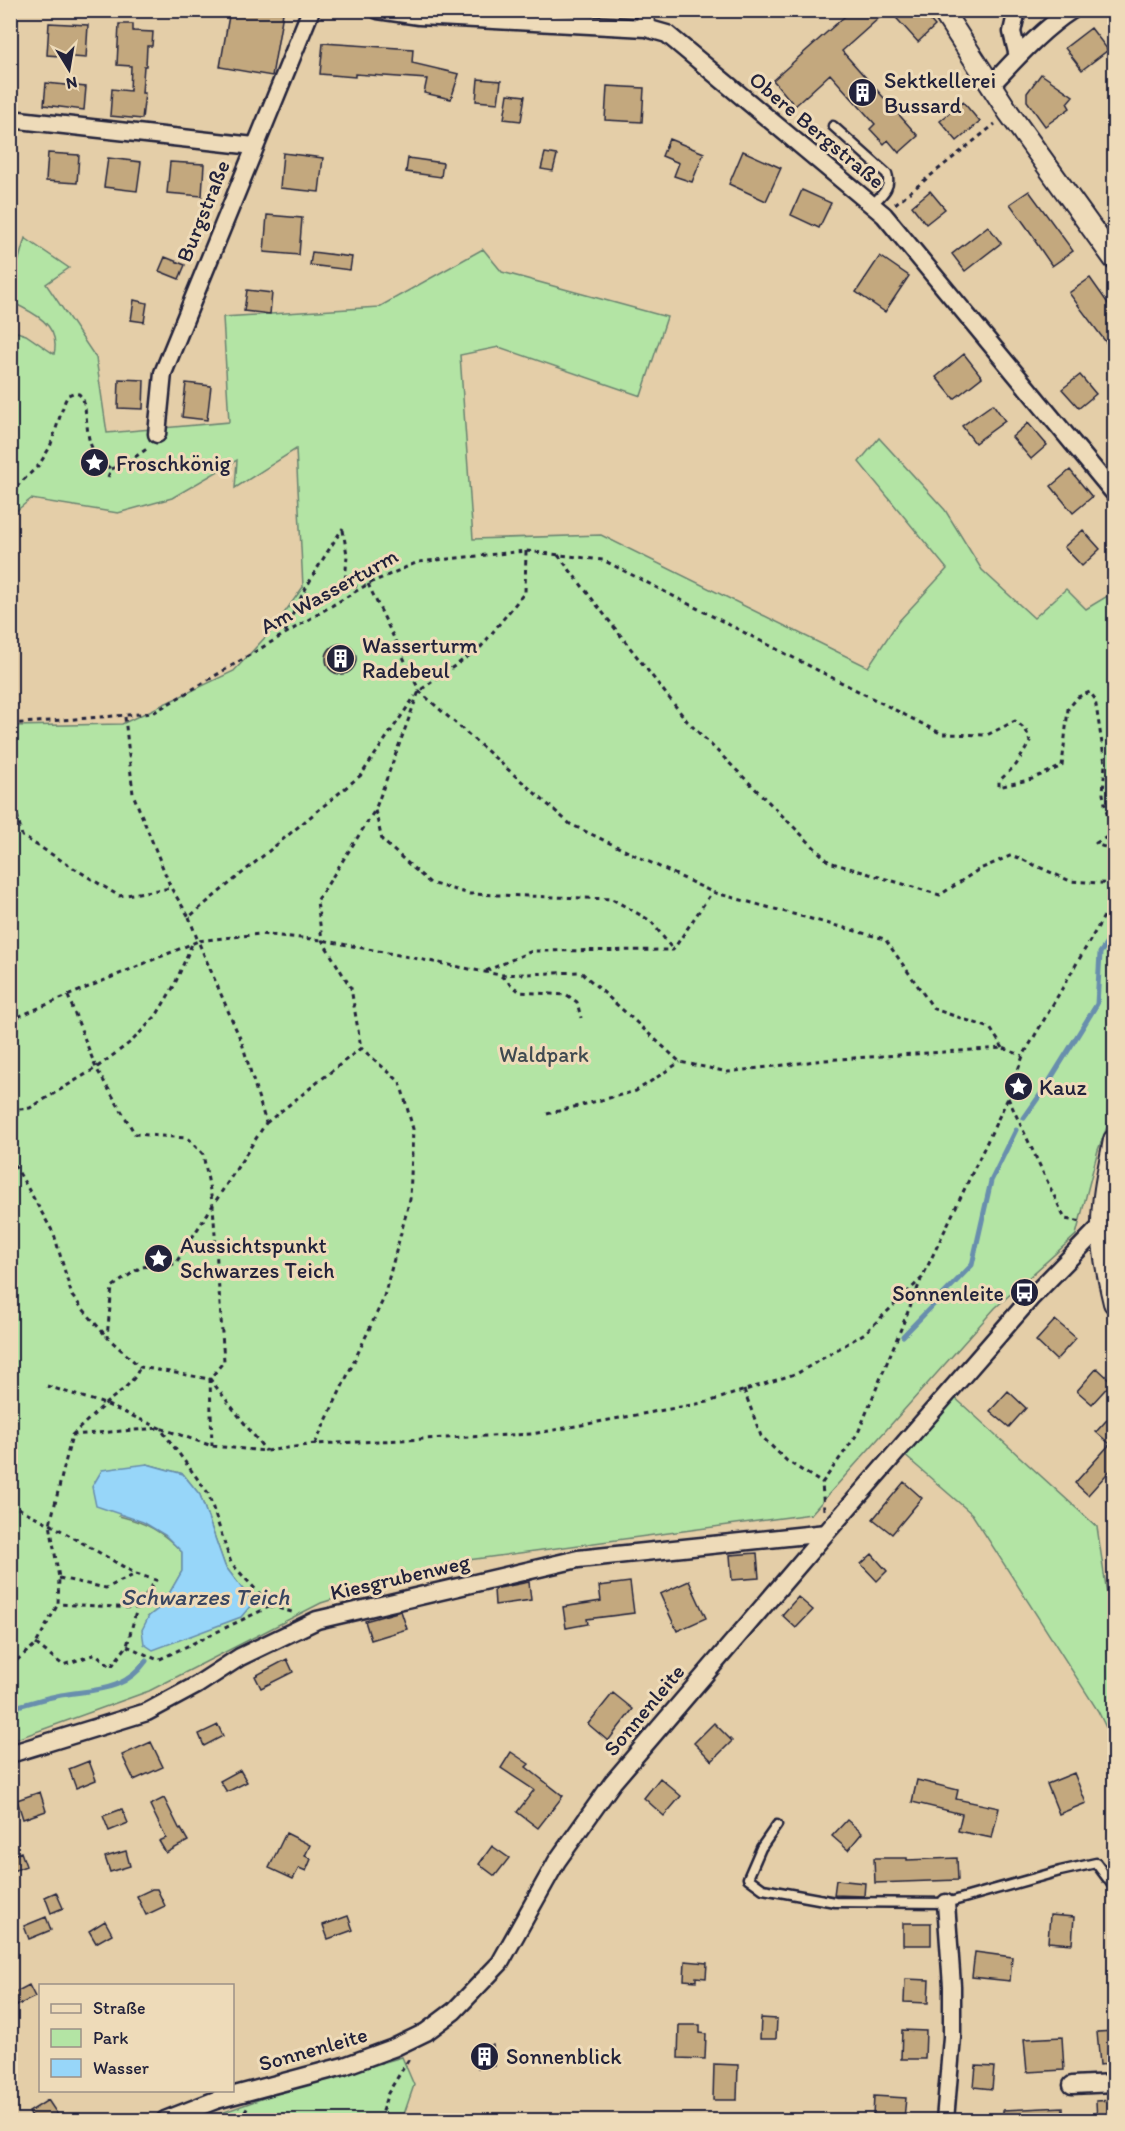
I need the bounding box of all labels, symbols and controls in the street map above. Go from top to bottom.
north arrow [39,39,99,99]
street label: Obere Bergstraße [744,65,890,195]
place label: Sektkellerei Bussard [884,67,996,119]
text: N [65,73,79,94]
building icon: Sektkellerei Bussard [847,77,879,109]
street label: Burgstraße [170,156,236,266]
place icon: Froschkönig [79,447,111,479]
place label: Froschkönig [116,450,232,477]
street label: Am Wasserturm [255,542,403,640]
place label: Wasserturm Radebeul [362,632,478,684]
building icon: Wasserturm Radebeul [325,642,357,674]
park label: Waldpark [499,1041,589,1068]
place icon: Kauz [1002,1071,1034,1103]
place label: Kauz [1039,1074,1087,1101]
place label: Aussichtspunkt Schwarzes Teich [180,1232,335,1284]
place icon: Aussichtspunkt Schwarzes Teich [143,1242,175,1274]
bus stop icon: Sonnenleite [1009,1277,1041,1309]
place label: Sonnenleite [892,1280,1004,1307]
street label: Kiesgrubenweg [328,1548,473,1606]
water label: Schwarzes Teich [121,1582,290,1611]
street label: Sonnenleite [598,1658,690,1762]
legend [39,1984,234,2092]
text: Straße [93,1997,146,2019]
street label: Sonnenleite [256,2021,370,2077]
text: Park [93,2027,128,2049]
building icon: Sonnenblick [469,2040,501,2072]
place label: Sonnenblick [506,2043,622,2070]
text: Wasser [93,2057,150,2079]

